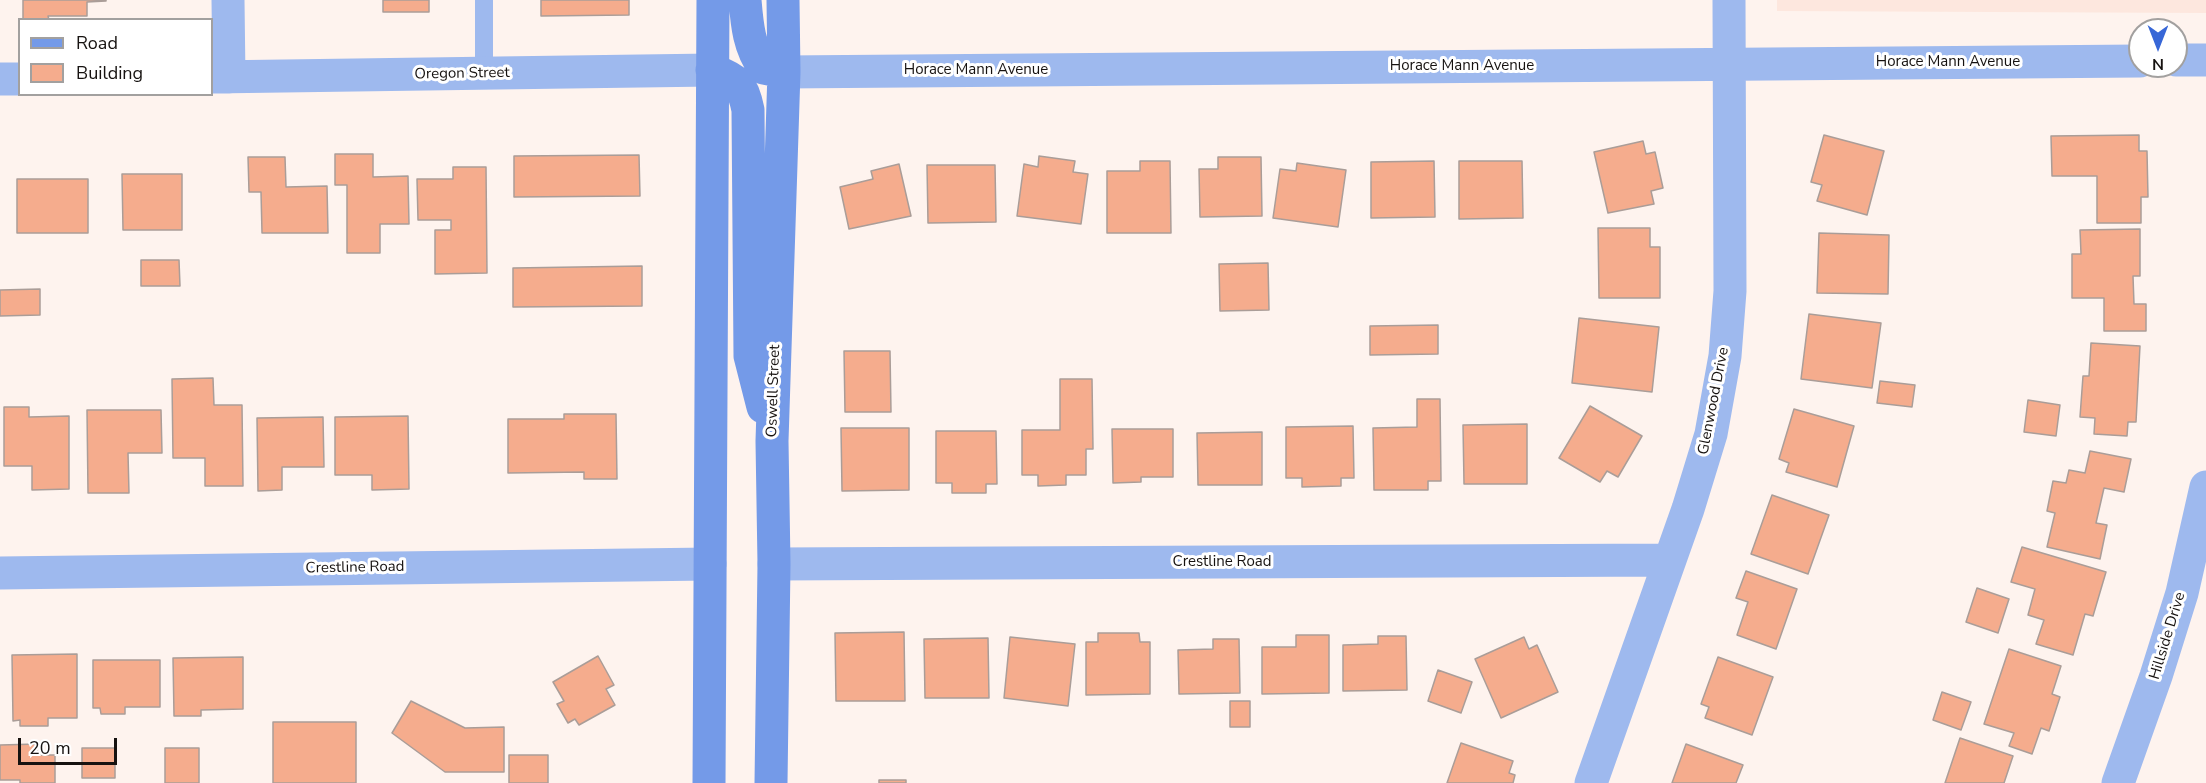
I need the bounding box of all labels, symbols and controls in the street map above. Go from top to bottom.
legend [18,18,213,96]
north arrow [2128,18,2188,78]
text: Road [76,31,118,55]
street label: Horace Mann Avenue [1876,53,2020,71]
text: N [2152,53,2164,75]
street label: Horace Mann Avenue [1390,57,1534,75]
text: Building [76,61,143,85]
street label: Horace Mann Avenue [904,61,1048,79]
street label: Oregon Street [414,64,510,84]
street label: Oswell Street [763,344,785,438]
street label: Glenwood Drive [1695,346,1733,456]
street label: Crestline Road [1173,553,1271,571]
street label: Crestline Road [305,558,405,578]
street label: Hillside Drive [2146,590,2190,682]
scale bar [21,726,120,764]
text: 20 m [29,736,71,760]

